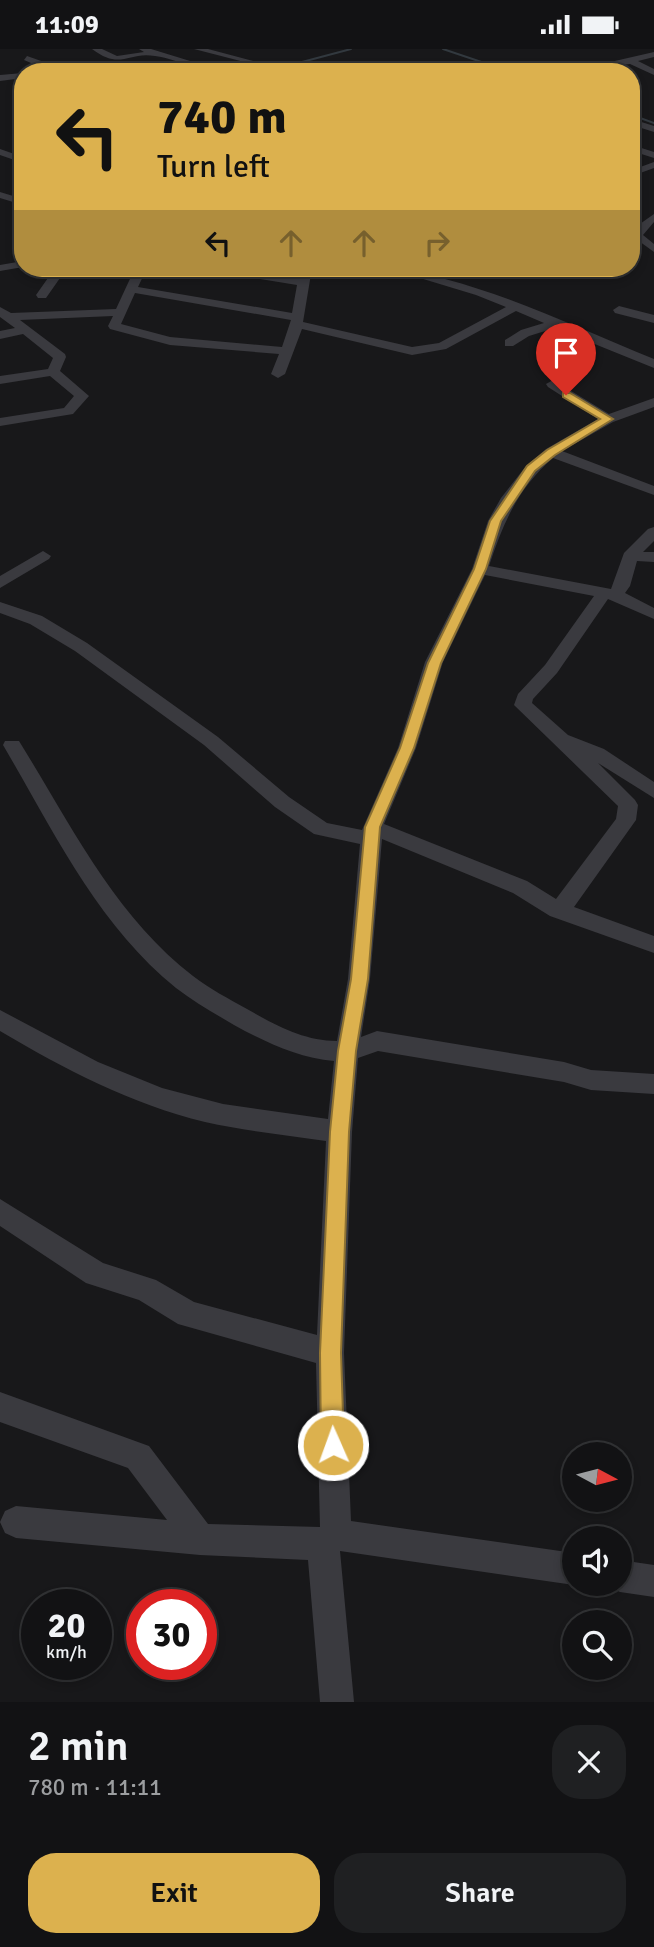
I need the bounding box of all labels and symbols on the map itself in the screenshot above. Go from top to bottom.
pin [536,323,596,395]
position arrow [296,1408,370,1482]
north arrow [562,1442,632,1512]
speed limit sign: 30 [126,1589,217,1680]

